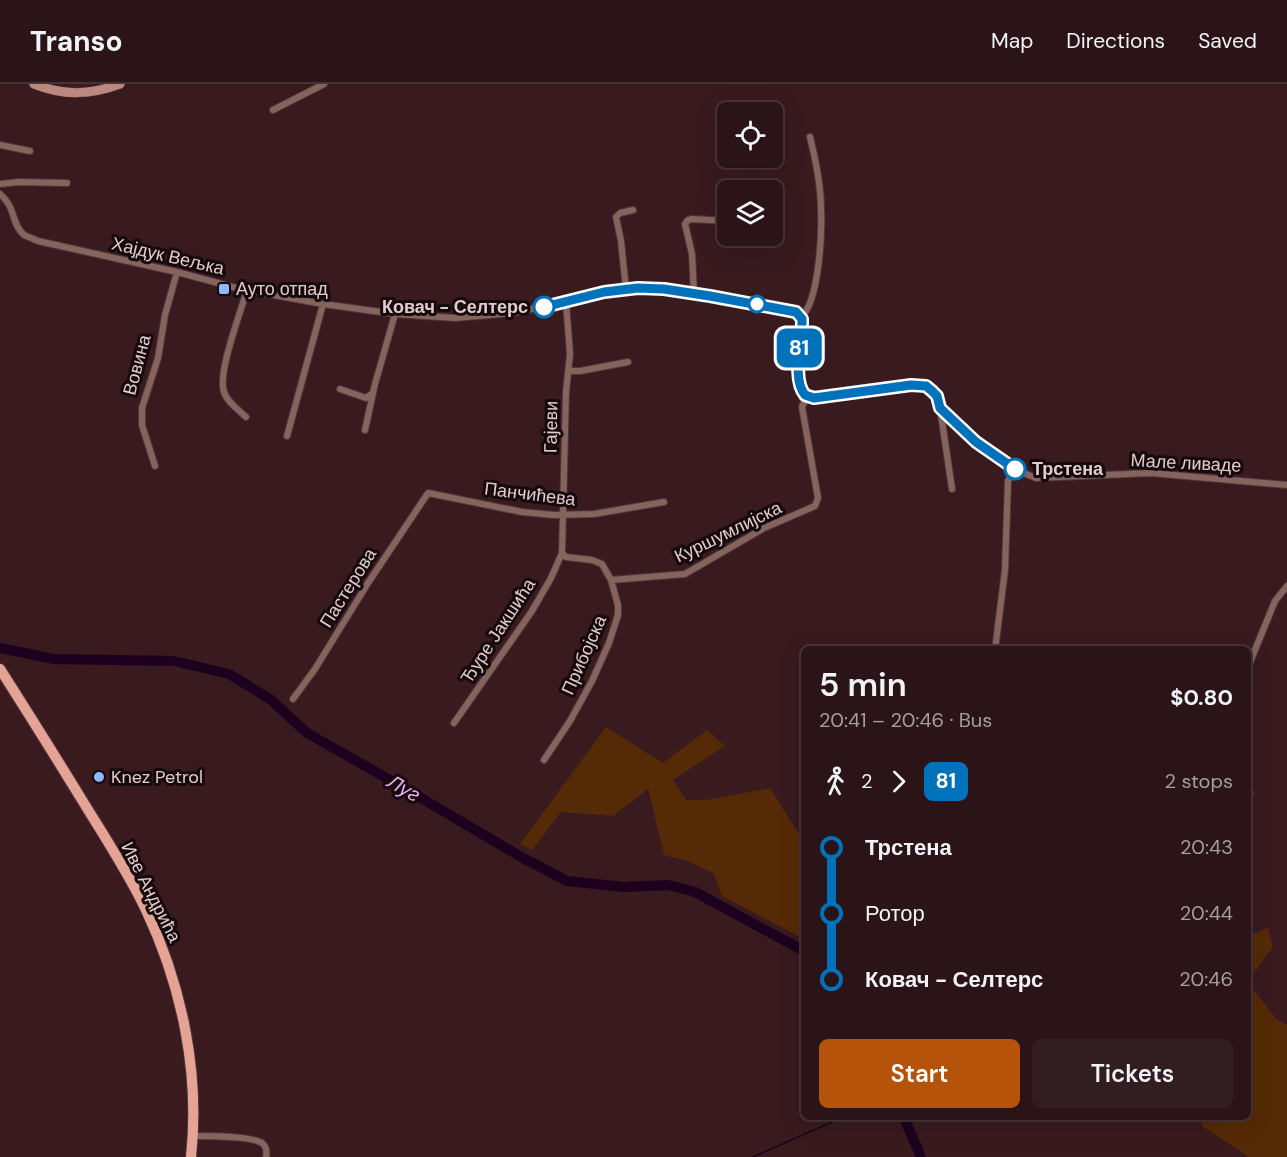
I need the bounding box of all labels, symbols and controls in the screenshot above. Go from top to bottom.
text: Transo [30,23,123,60]
text: Map [991,27,1033,55]
text: Directions [1066,27,1165,55]
text: Saved [1198,27,1257,55]
map controls [717,102,783,246]
button: locate [717,102,783,168]
button: layers [717,180,783,246]
street label: Хајдук Вељка [109,231,228,281]
place label: Ауто отпад [236,277,328,301]
marker: Ауто отпад [217,282,231,296]
place label: Ковач - Селтерс [382,295,528,319]
unlabelled marker [748,295,766,313]
marker: Ковач - Селтерс [533,296,555,318]
line badge: 81 [772,328,826,368]
street label: Вовина [117,331,157,398]
text: 81 [789,334,809,362]
street label: Гајеви [539,401,563,453]
street label: Мале ливаде [1130,448,1242,478]
place label: Трстена [1032,457,1104,481]
marker: Трстена [1004,458,1026,480]
street label: Панчићева [483,477,578,512]
street label: Куршумлијска [670,495,787,568]
street label: Пастерова [314,543,382,632]
street label: Ђуре Јакшића [455,573,541,688]
street label: Прибојска [556,611,613,699]
text: 5 min [819,663,907,706]
text: $0.80 [1170,683,1233,712]
text: 20:41 – 20:46 · Bus [819,707,992,733]
place label: Knez Petrol [111,765,203,789]
icon: walk [819,765,852,798]
icon: forward [882,765,915,798]
water label: Луг [381,767,425,808]
text: 81 [936,767,956,795]
text: 2 [861,768,873,794]
text: 2 stops [1165,768,1233,794]
marker: Knez Petrol [92,770,106,784]
text: Трстена [865,833,952,862]
text: 20:43 [1180,834,1233,860]
street label: Иве Андрића [115,838,187,947]
text: Ротор [865,899,925,928]
text: 20:44 [1180,900,1233,926]
text: Ковач - Селтерс [865,965,1043,994]
text: 20:46 [1179,966,1233,992]
button: Start [819,1039,1020,1108]
button: Tickets [1032,1039,1233,1108]

